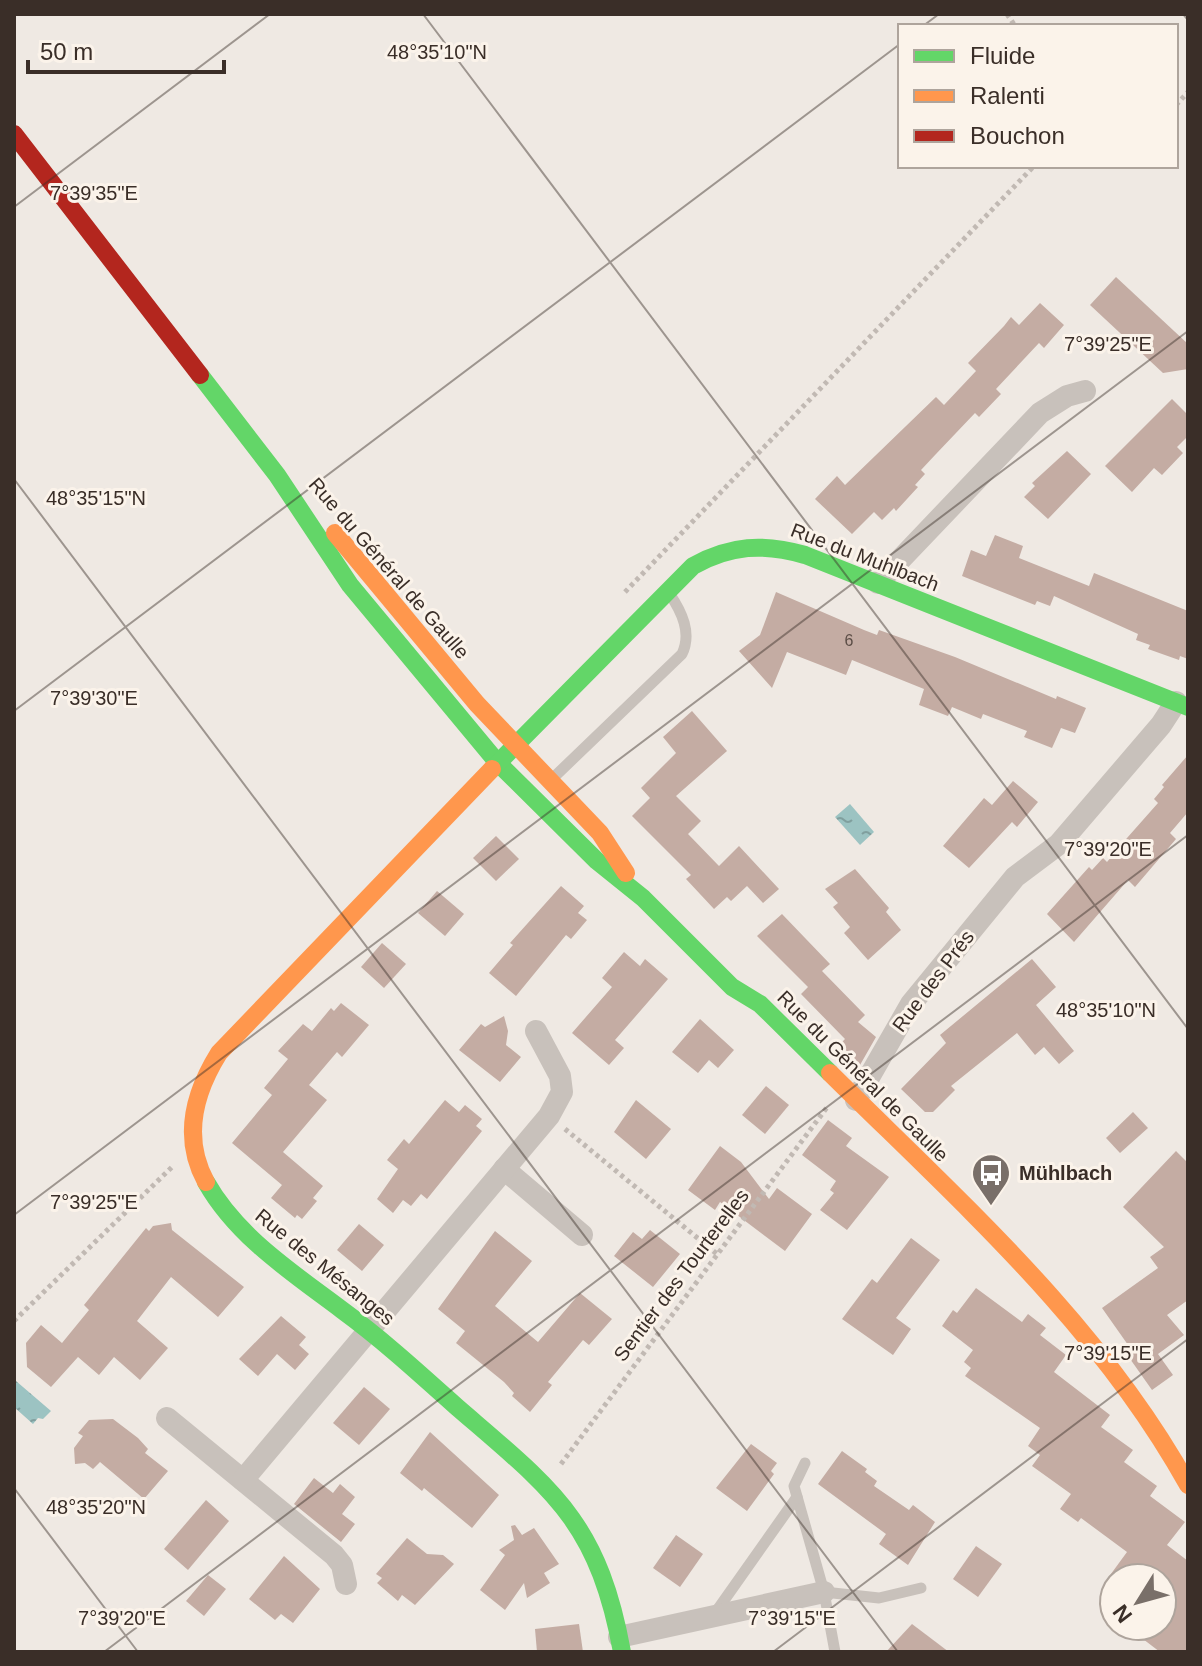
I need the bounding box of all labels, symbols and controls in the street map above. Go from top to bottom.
scale bar [28,24,224,74]
legend [898,24,1178,168]
text: 50 m [40,38,93,65]
text: 48°35'10"N [387,41,487,63]
text: Fluide [970,42,1035,69]
text: Ralenti [970,82,1045,109]
text: Bouchon [970,122,1065,149]
text: 7°39'35"E [50,182,138,204]
text: 7°39'25"E [1064,333,1152,355]
street label: Rue du Général de Gaulle [304,473,474,663]
text: 48°35'15"N [46,487,146,509]
street label: Rue du Muhlbach [788,519,942,595]
house number: 6 [845,632,854,649]
text: 7°39'30"E [50,687,138,709]
text: 7°39'20"E [1064,838,1152,860]
street label: Rue des Prés [888,926,978,1036]
street label: Rue du Général de Gaulle [773,986,953,1166]
text: 48°35'10"N [1056,999,1156,1021]
bus stop icon: Mühlbach [970,1152,1012,1207]
place label: Mühlbach [1019,1162,1112,1184]
street label: Sentier des Tourterelles [609,1185,753,1365]
text: 7°39'25"E [50,1191,138,1213]
street label: Rue des Mésanges [251,1204,399,1330]
text: 7°39'15"E [1064,1342,1152,1364]
text: 48°35'20"N [46,1496,146,1518]
north arrow [1098,1562,1178,1642]
text: N [1108,1600,1137,1628]
text: 7°39'20"E [78,1607,166,1629]
text: 7°39'15"E [748,1607,836,1629]

